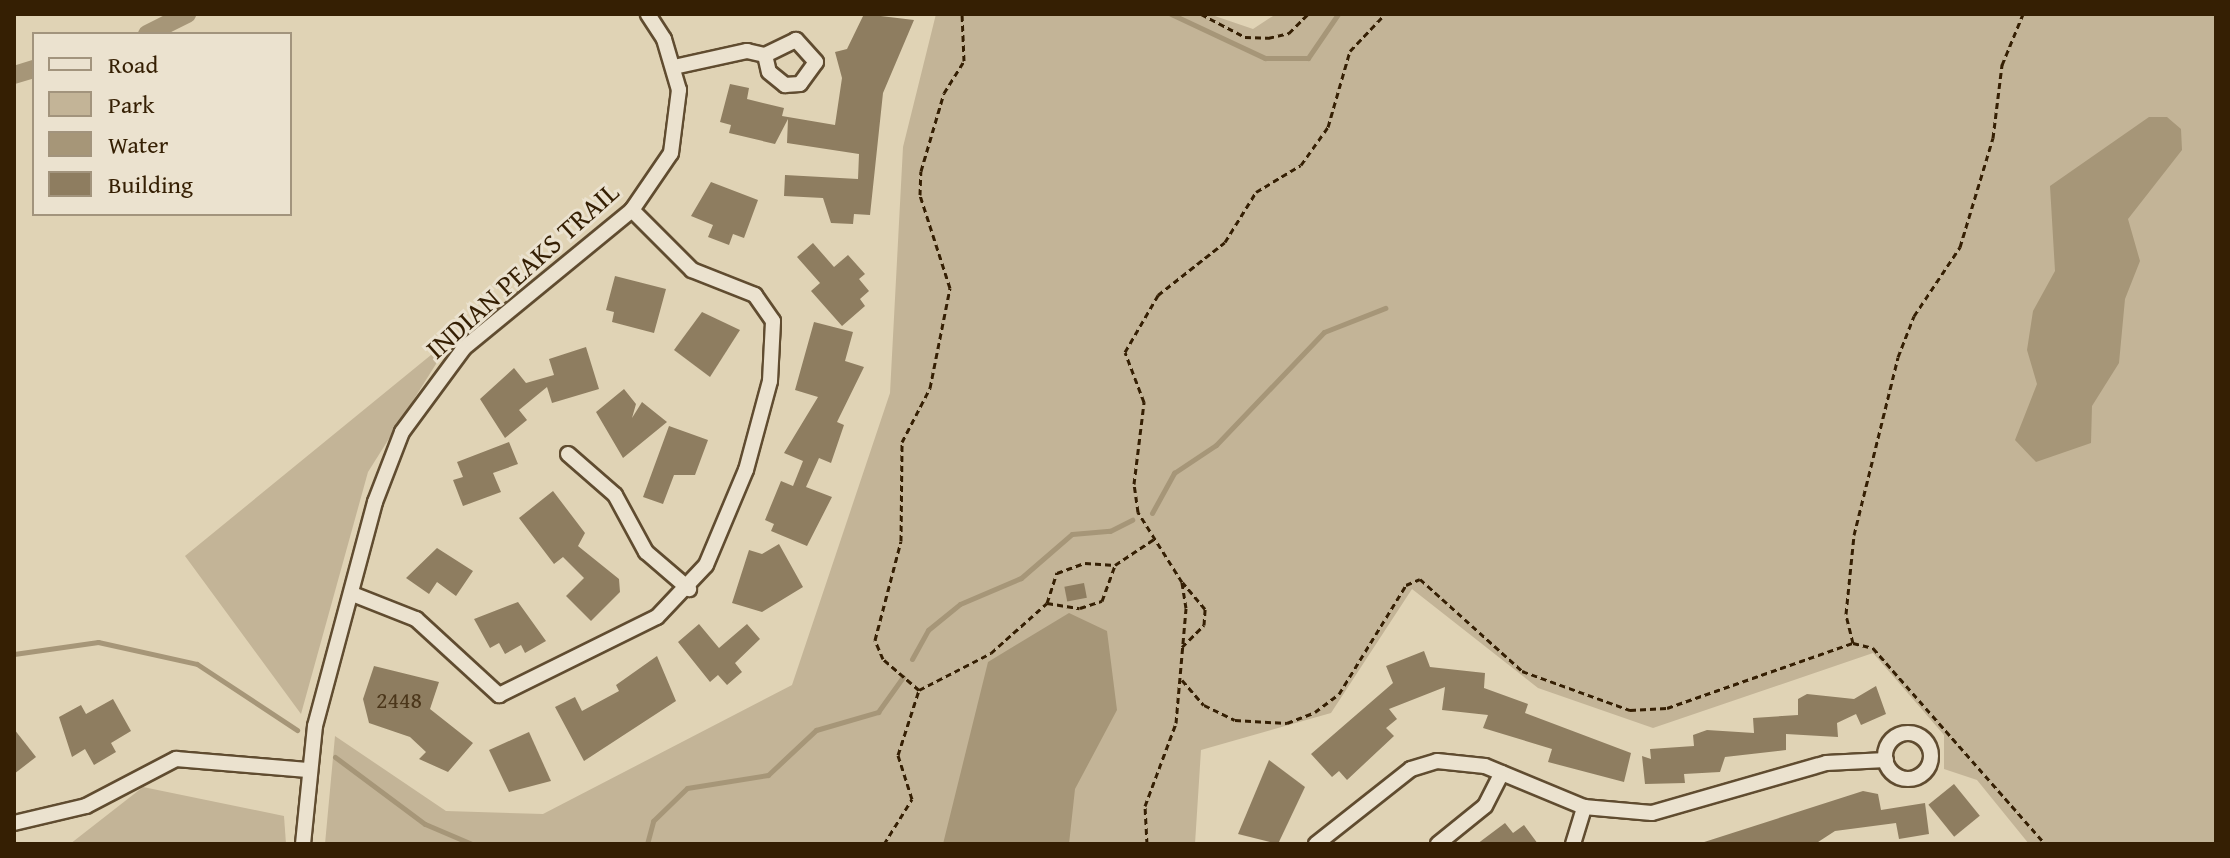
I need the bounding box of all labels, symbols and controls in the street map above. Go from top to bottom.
legend [32,32,292,216]
text: Road [108,47,158,82]
text: Park [108,87,154,122]
text: Water [108,127,168,162]
text: Building [108,167,193,202]
street label: INDIAN PEAKS TRAIL [419,175,625,365]
house number: 2448 [376,686,422,714]

